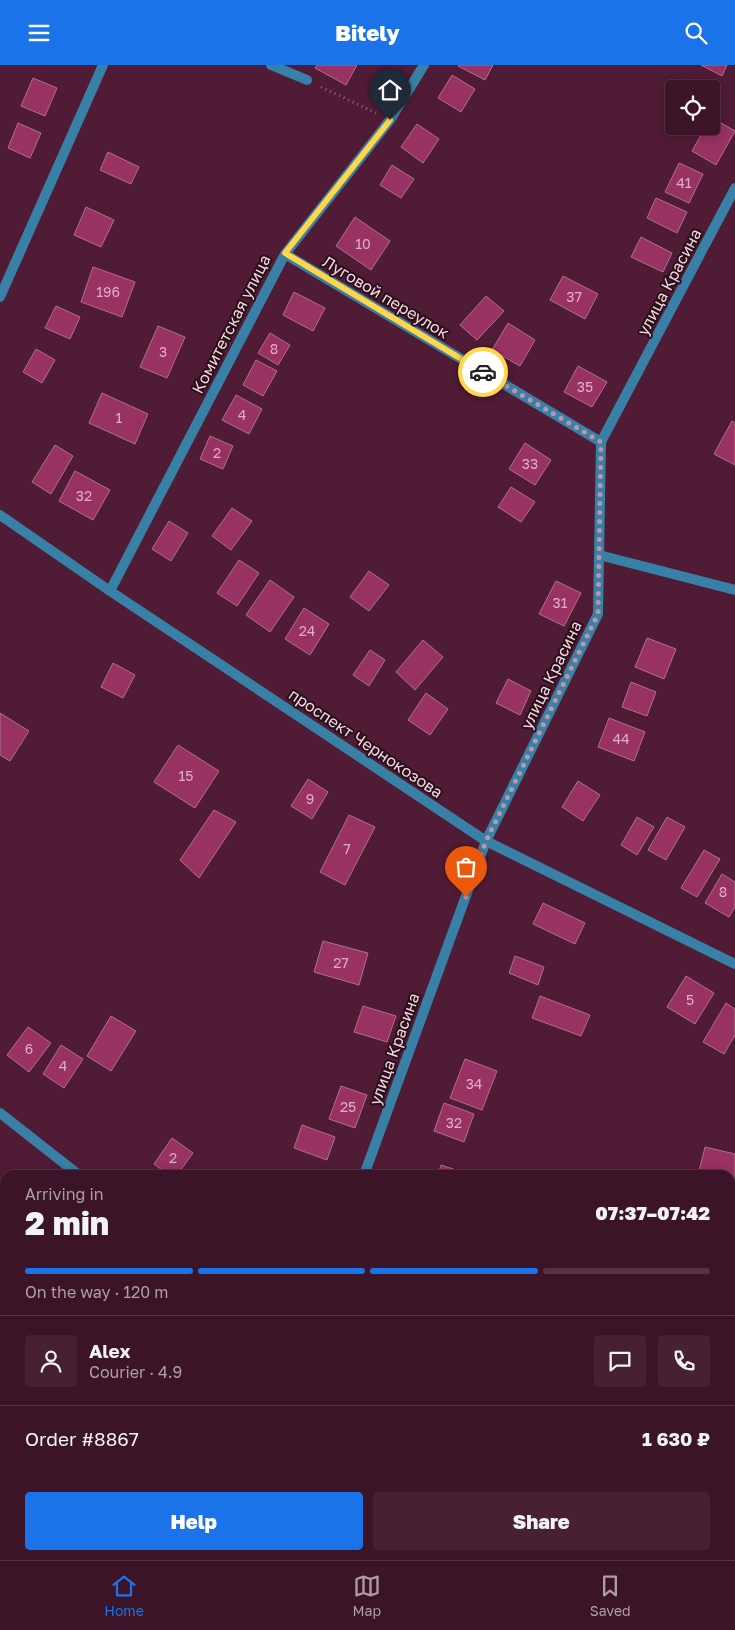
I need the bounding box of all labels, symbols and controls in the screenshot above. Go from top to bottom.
icon: menu [25,19,53,47]
text: Bitely [335,19,400,46]
icon: search [682,19,710,47]
pin [369,69,411,120]
icon: home [376,76,404,104]
map controls [665,80,720,135]
button: locate [665,80,720,135]
house number: 41 [676,174,692,191]
street label: улица Красина [632,225,706,339]
house number: 10 [355,235,371,252]
street label: Комитетская улица [187,251,275,397]
street label: Луговой переулок [319,251,453,343]
house number: 196 [96,283,120,300]
house number: 37 [566,288,582,305]
house number: 8 [270,340,278,357]
house number: 3 [159,343,167,360]
courier [458,347,508,397]
icon: car [469,358,497,386]
house number: 35 [577,378,593,395]
house number: 4 [238,406,246,423]
house number: 1 [116,409,123,426]
house number: 2 [213,444,221,461]
house number: 33 [522,455,538,472]
house number: 32 [76,487,92,504]
house number: 31 [553,594,568,611]
street label: улица Красина [516,617,586,733]
house number: 24 [299,622,315,639]
street label: проспект Чернокозова [285,684,447,802]
house number: 44 [612,730,630,747]
house number: 15 [179,767,193,784]
house number: 9 [306,790,314,807]
house number: 7 [343,840,351,857]
pin [445,846,487,897]
icon: bag [452,853,480,881]
house number: 8 [719,883,727,900]
house number: 27 [333,954,349,971]
street label: улица Красина [364,990,424,1108]
house number: 5 [686,991,694,1008]
house number: 6 [25,1040,33,1057]
house number: 4 [59,1057,67,1074]
house number: 34 [466,1075,482,1092]
house number: 25 [340,1098,356,1115]
house number: 32 [446,1114,462,1131]
house number: 2 [169,1149,177,1166]
text: Arriving in [25,1184,104,1204]
text: 07:37–07:42 [595,1201,710,1224]
text: 2 min [25,1204,109,1242]
text: On the way · 120 m [25,1282,168,1302]
button: person [25,1335,77,1387]
button: chat [594,1335,646,1387]
button: phone [658,1335,710,1387]
text: Alex [89,1339,130,1362]
text: Courier · 4.9 [89,1362,182,1382]
text: Order #8867 [25,1427,139,1450]
text: 1 630 ₽ [642,1427,710,1450]
button: Help [25,1492,363,1550]
button: Share [373,1492,710,1550]
tab: Home [104,1572,144,1619]
tab: Map [353,1572,381,1619]
tab: Saved [590,1572,631,1619]

